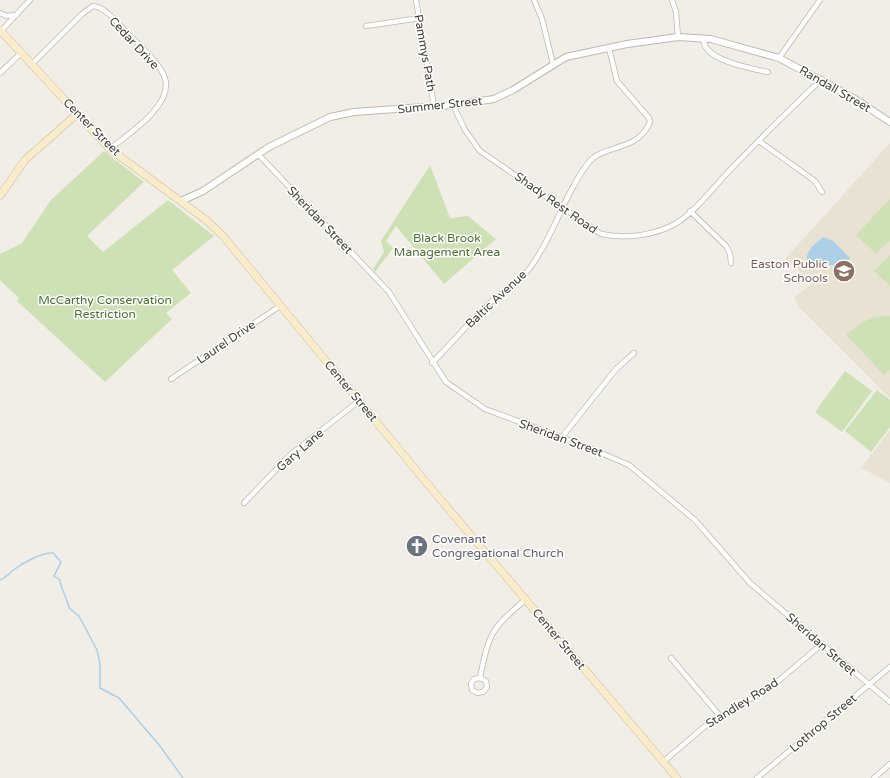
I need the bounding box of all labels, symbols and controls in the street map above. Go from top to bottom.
street label: Pammys Path [411,13,439,93]
street label: Cedar Drive [106,14,162,72]
street label: Randall Street [797,63,874,115]
street label: Summer Street [397,94,484,116]
street label: Center Street [60,95,124,159]
street label: Shady Rest Road [512,169,600,237]
street label: Sheridan Street [284,183,356,257]
park label: Black Brook Management Area [394,231,500,259]
place label: Easton Public Schools [751,257,828,285]
school or university icon: Easton Public Schools [831,258,857,284]
street label: Baltic Avenue [463,267,529,331]
park label: McCarthy Conservation Restriction [38,293,172,321]
street label: Laurel Drive [194,317,258,367]
street label: Center Street [321,358,381,425]
street label: Sheridan Street [517,416,605,460]
street label: Gary Lane [274,426,327,474]
place label: Covenant Congregational Church [432,532,564,560]
church icon: Covenant Congregational Church [404,533,430,559]
street label: Center Street [529,606,589,673]
street label: Sheridan Street [783,610,859,678]
street label: Standley Road [703,675,781,731]
street label: Lothrop Street [787,691,860,755]

